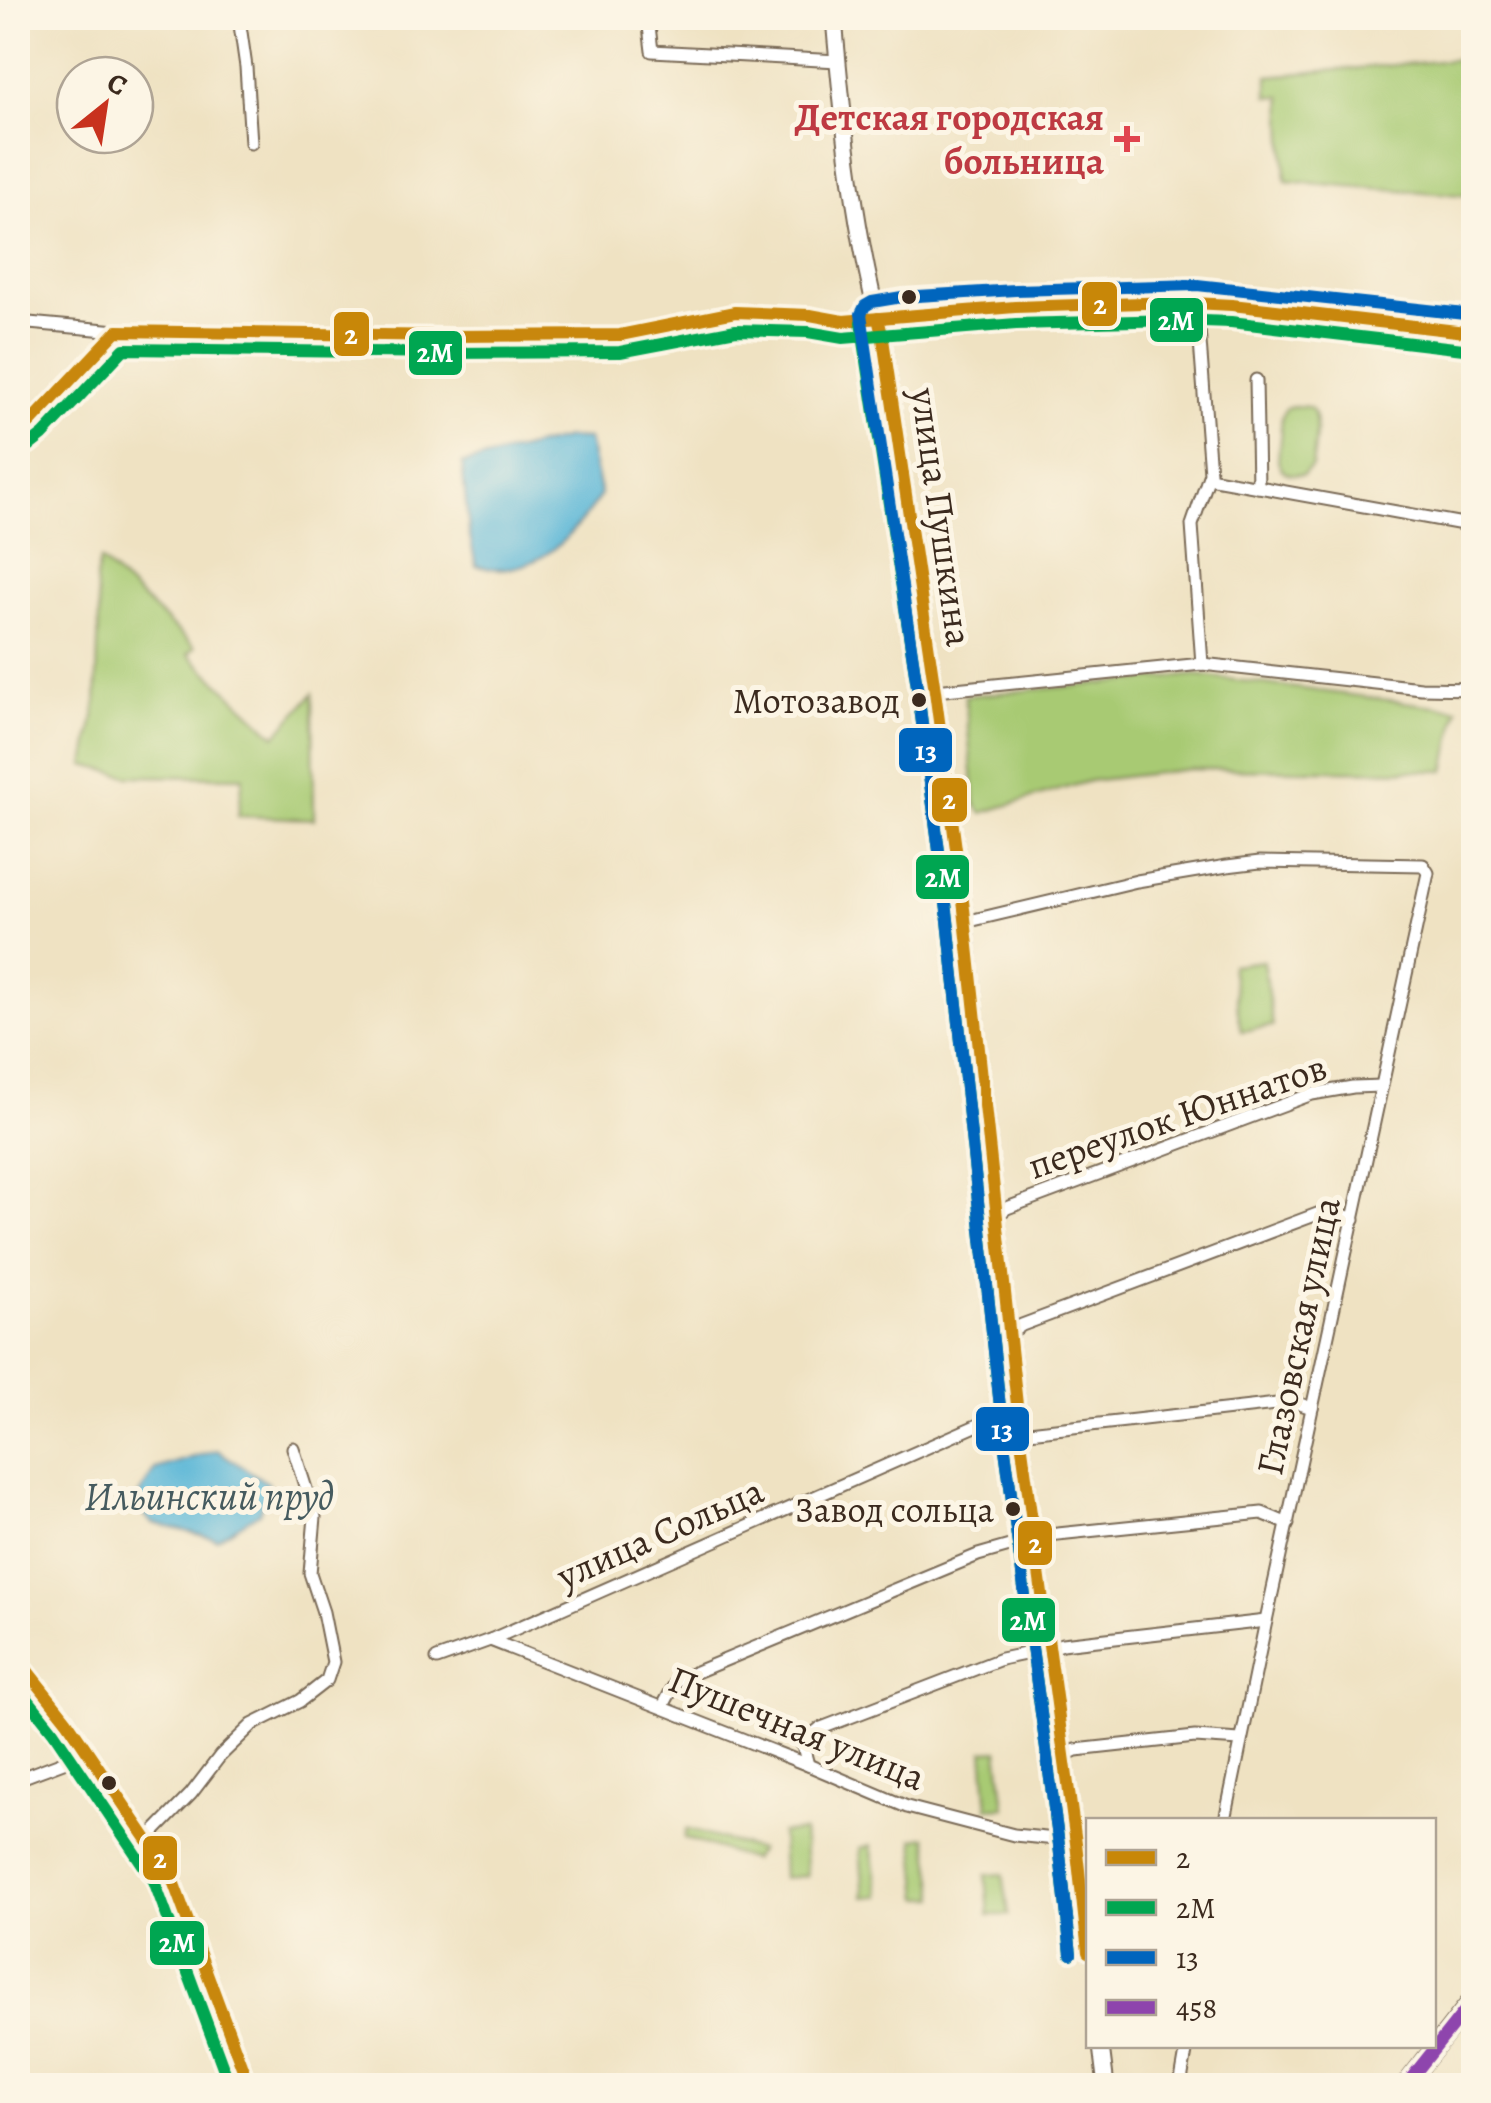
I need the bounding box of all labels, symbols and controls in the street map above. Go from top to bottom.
north arrow [55,55,155,155]
text: С [100,63,134,105]
place label: Детская городская больница [794,91,1105,187]
marker: Детская городская больница [1114,126,1140,152]
line badge: 2 [1080,280,1119,328]
text: 2 [1093,286,1107,324]
unlabelled marker [899,287,919,307]
line badge: 2М [1148,296,1205,344]
text: 2М [1157,302,1195,340]
line badge: 2 [332,310,371,358]
text: 2 [344,316,358,354]
line badge: 2М [407,329,464,377]
text: 2М [416,334,454,372]
street label: улица Пушкина [898,384,986,650]
place label: Мотозавод [733,676,900,725]
marker: Мотозавод [909,690,929,710]
line badge: 13 [897,726,954,774]
text: 13 [915,732,937,770]
line badge: 2 [930,776,969,824]
text: 2 [942,781,956,819]
line badge: 2М [914,853,971,901]
text: 2М [924,859,962,897]
street label: переулок Юннатов [1021,1041,1333,1191]
street label: Глазовская улица [1243,1192,1353,1480]
line badge: 13 [974,1405,1031,1453]
text: 13 [991,1411,1013,1449]
street label: улица Сольца [548,1464,772,1602]
water label: Ильинский пруд [84,1469,334,1524]
place label: Завод сольца [795,1485,994,1534]
marker: Завод сольца [1003,1499,1023,1519]
line badge: 2 [1016,1519,1054,1567]
text: 2 [1028,1525,1042,1563]
line badge: 2М [1000,1596,1057,1644]
text: 2М [1009,1602,1047,1640]
street label: Пушечная улица [661,1653,933,1803]
unlabelled marker [99,1773,119,1793]
legend [1086,1818,1436,2048]
line badge: 2 [141,1834,179,1882]
text: 2 [1176,1838,1190,1878]
text: 2 [153,1840,167,1878]
text: 2М [1176,1888,1216,1928]
line badge: 2М [148,1919,206,1967]
text: 2М [158,1924,196,1962]
text: 13 [1176,1938,1199,1978]
text: 458 [1176,1988,1217,2028]

